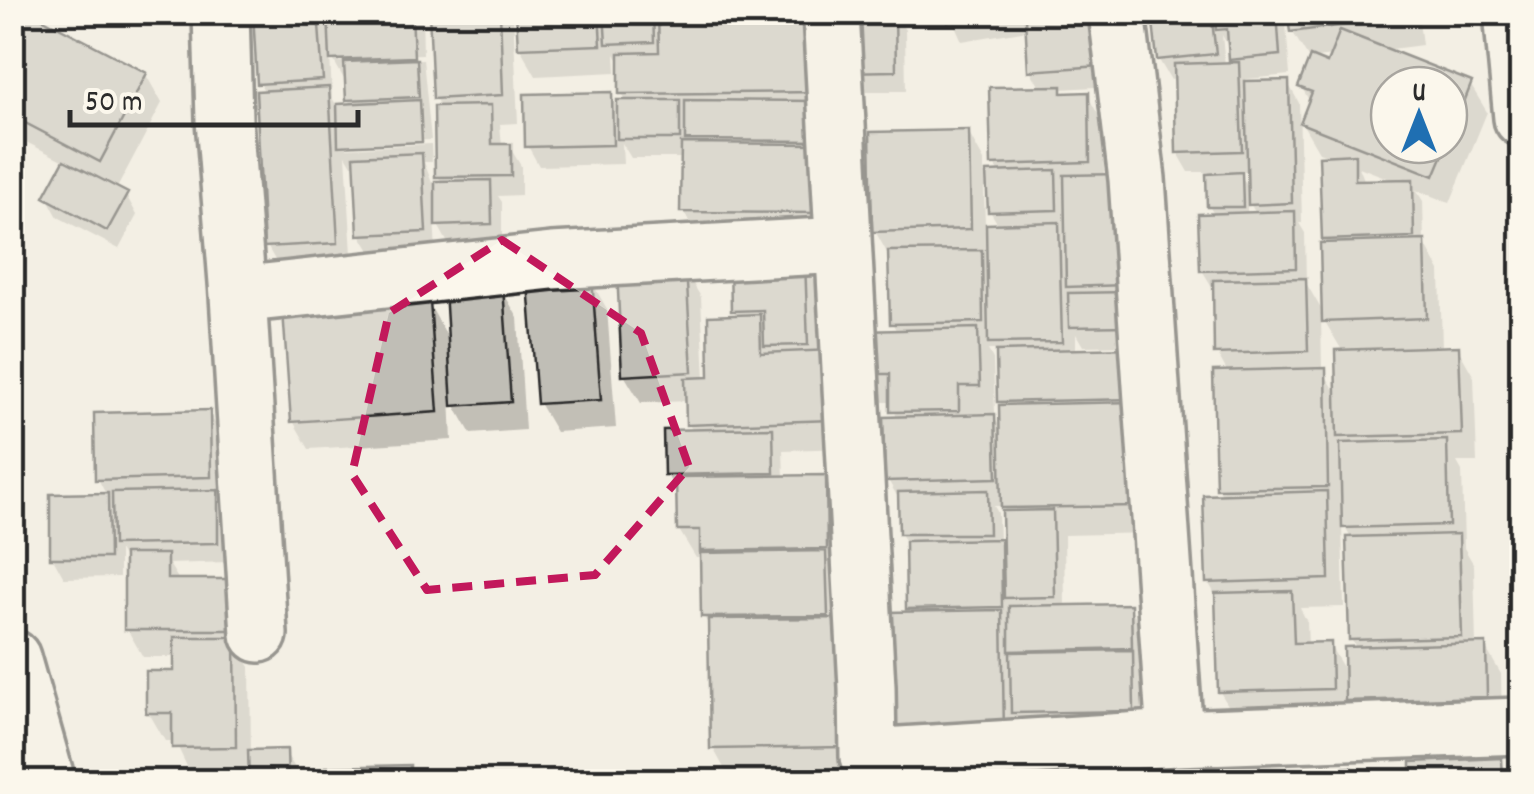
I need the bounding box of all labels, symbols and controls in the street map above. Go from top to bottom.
scale bar [70,65,358,127]
north arrow [1369,65,1469,165]
text: U [1412,75,1426,115]
text: 50 m [85,83,143,126]

